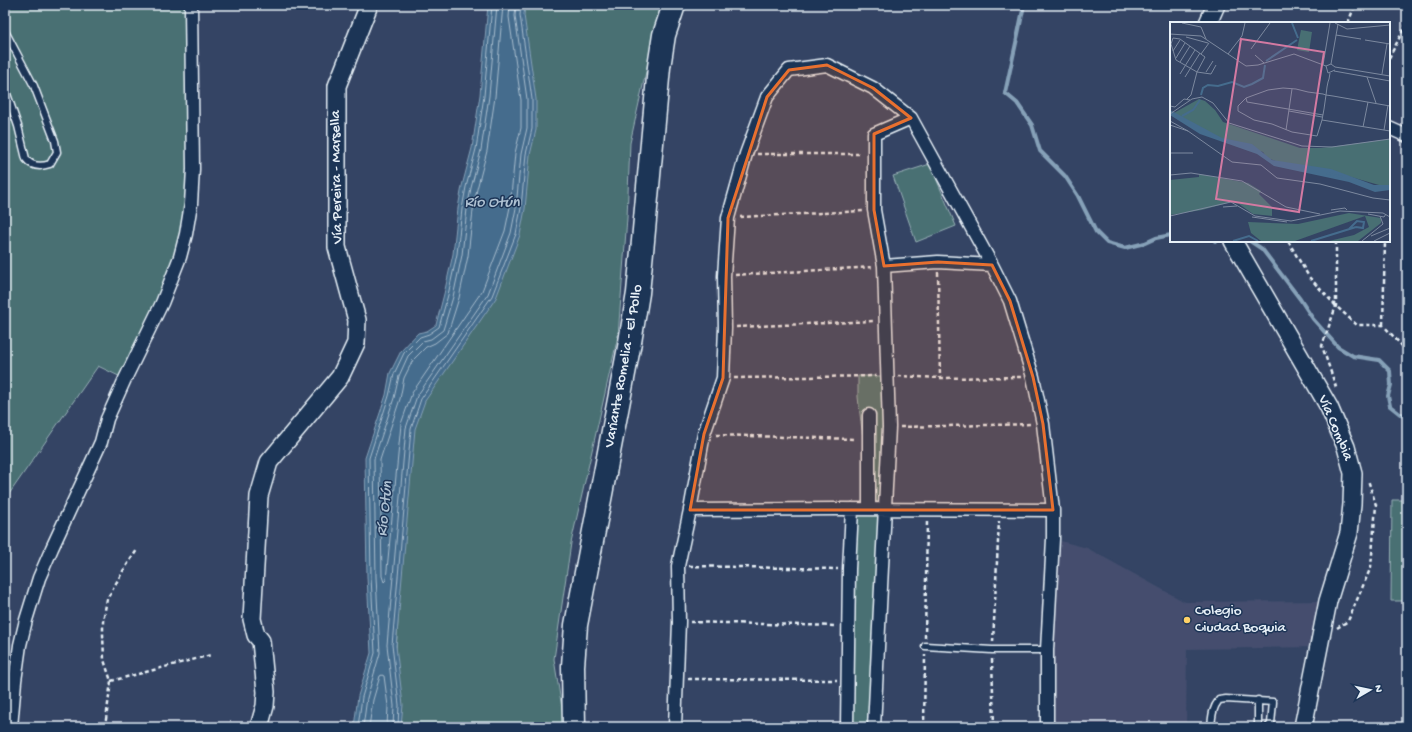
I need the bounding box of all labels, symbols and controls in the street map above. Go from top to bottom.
inset map [1170,22,1390,242]
street label: Vía Pereira - Marsella [327,109,347,245]
water label: Río Otún [464,194,520,213]
street label: Variante Romelia - El Pollo [601,283,647,450]
street label: Vía Combia [1313,392,1357,464]
water label: Río Otún [374,480,398,537]
place label: Colegio Ciudad Boquia [1195,602,1287,637]
marker: Colegio Ciudad Boquia [1182,615,1192,625]
north arrow [1350,670,1390,710]
text: N [1371,684,1384,693]

